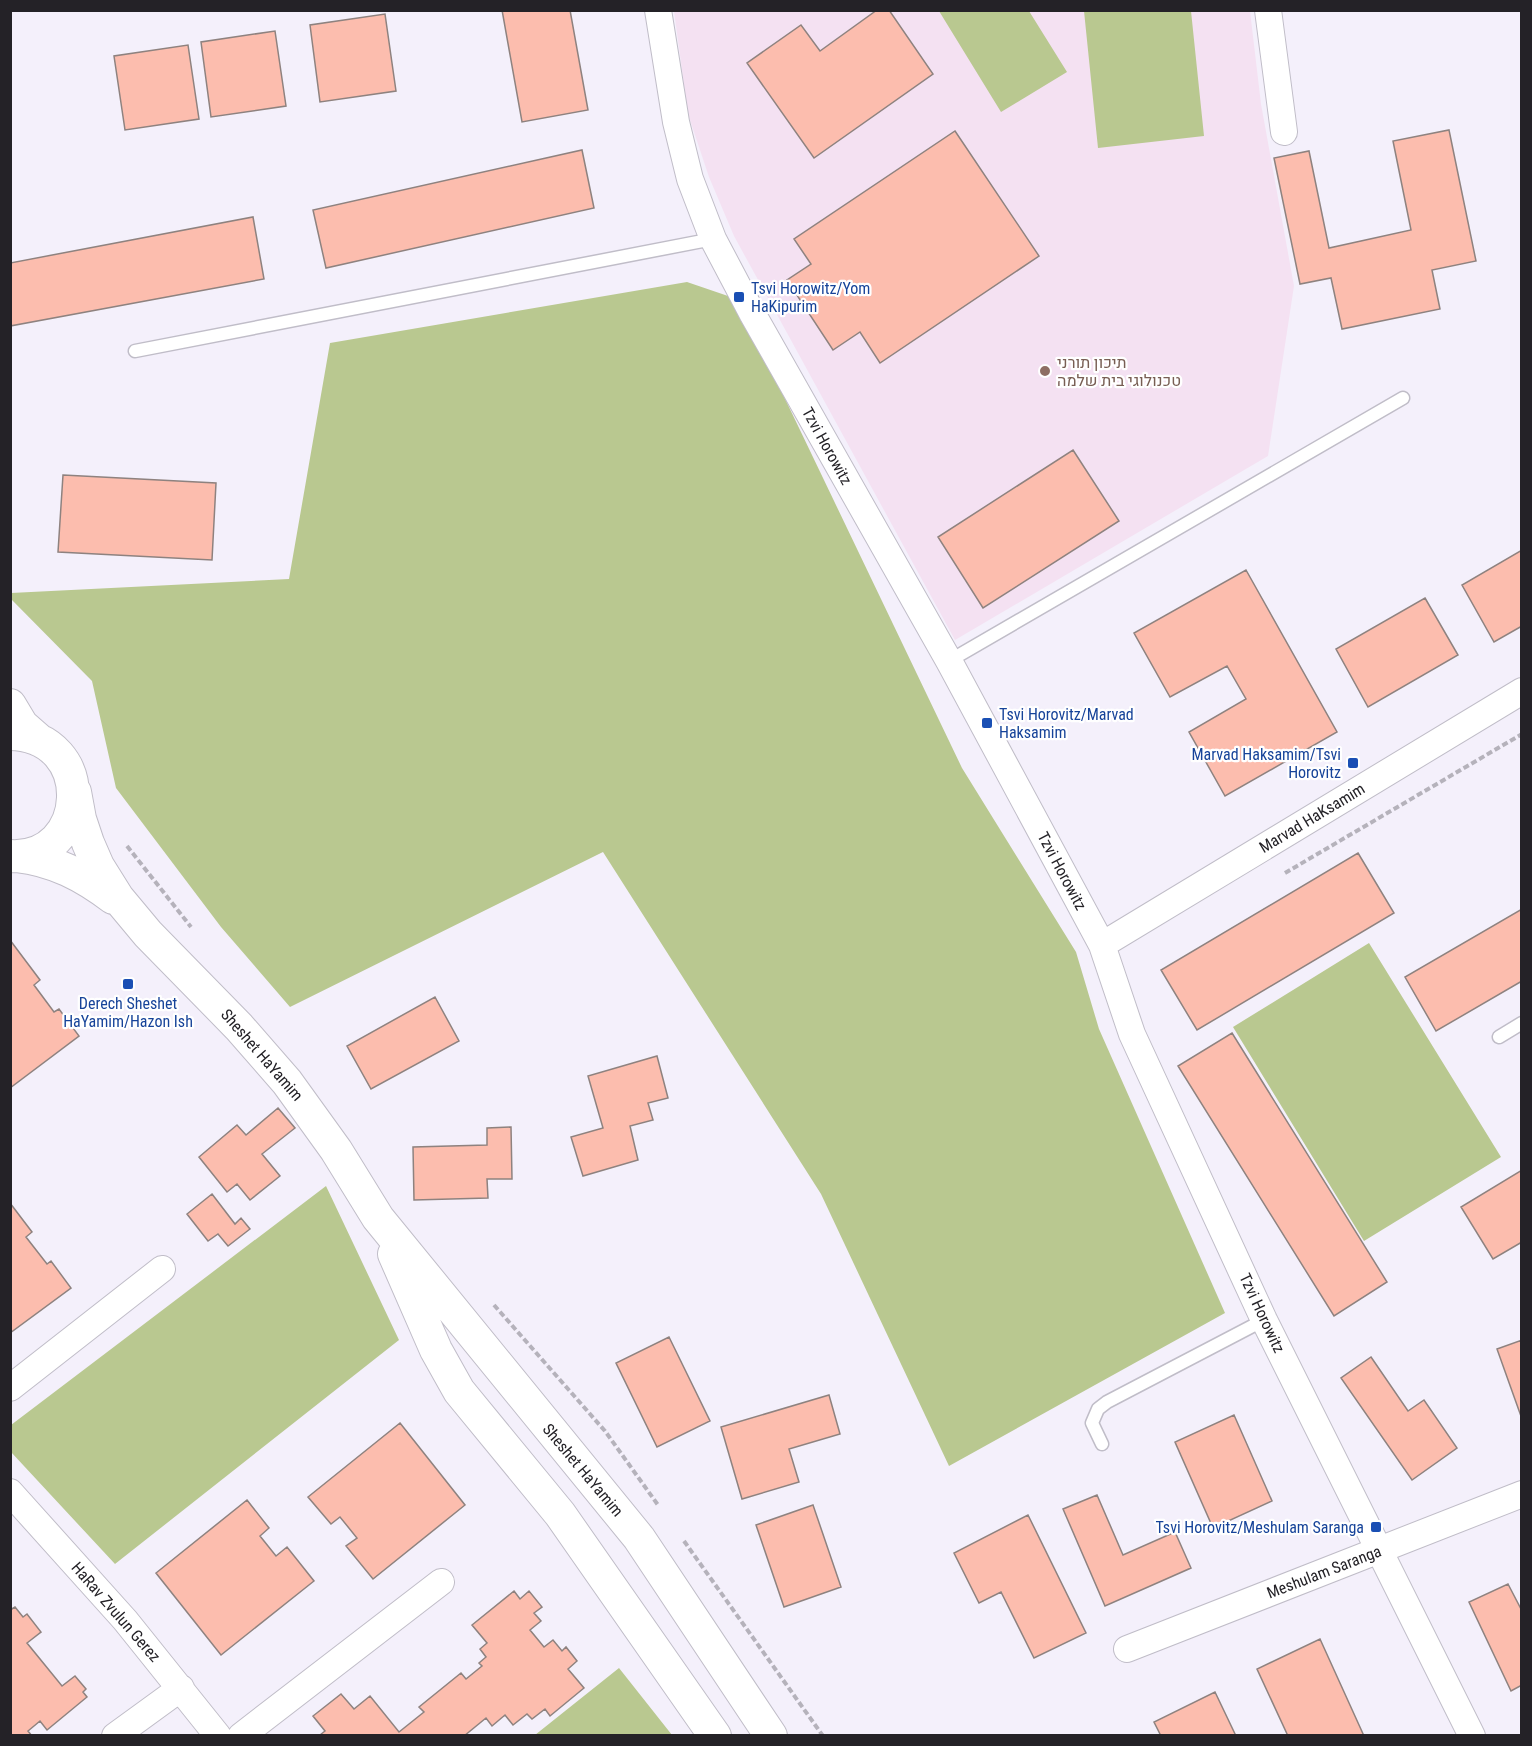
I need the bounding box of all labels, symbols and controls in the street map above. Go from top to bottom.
place label: Tsvi Horowitz/Yom HaKipurim [751,279,870,316]
marker: Tsvi Horowitz/Yom HaKipurim [732,290,746,304]
place label: תיכון תורני טכנולוגי בית שלמה [1057,353,1181,390]
marker: תיכון תורני טכנולוגי בית שלמה [1038,364,1052,378]
street label: Tzvi Horowitz [798,404,856,488]
place label: Tsvi Horovitz/Marvad Haksamim [999,705,1134,742]
marker: Tsvi Horovitz/Marvad Haksamim [980,716,994,730]
place label: Marvad Haksamim/Tsvi Horovitz [1192,745,1341,782]
marker: Marvad Haksamim/Tsvi Horovitz [1346,756,1360,770]
street label: Marvad HaKsamim [1256,779,1368,857]
street label: Tzvi Horowitz [1034,829,1090,913]
marker: Derech Sheshet HaYamim/Hazon Ish [121,977,135,991]
place label: Derech Sheshet HaYamim/Hazon Ish [63,994,193,1031]
street label: Sheshet HaYamim [217,1005,307,1105]
street label: Tzvi Horowitz [1235,1270,1289,1356]
street label: Sheshet HaYamim [539,1420,627,1520]
place label: Tsvi Horovitz/Meshulam Saranga [1155,1518,1364,1537]
marker: Tsvi Horovitz/Meshulam Saranga [1369,1520,1383,1534]
street label: Meshulam Saranga [1264,1541,1384,1603]
street label: HaRav Zvulun Gerez [68,1558,164,1666]

